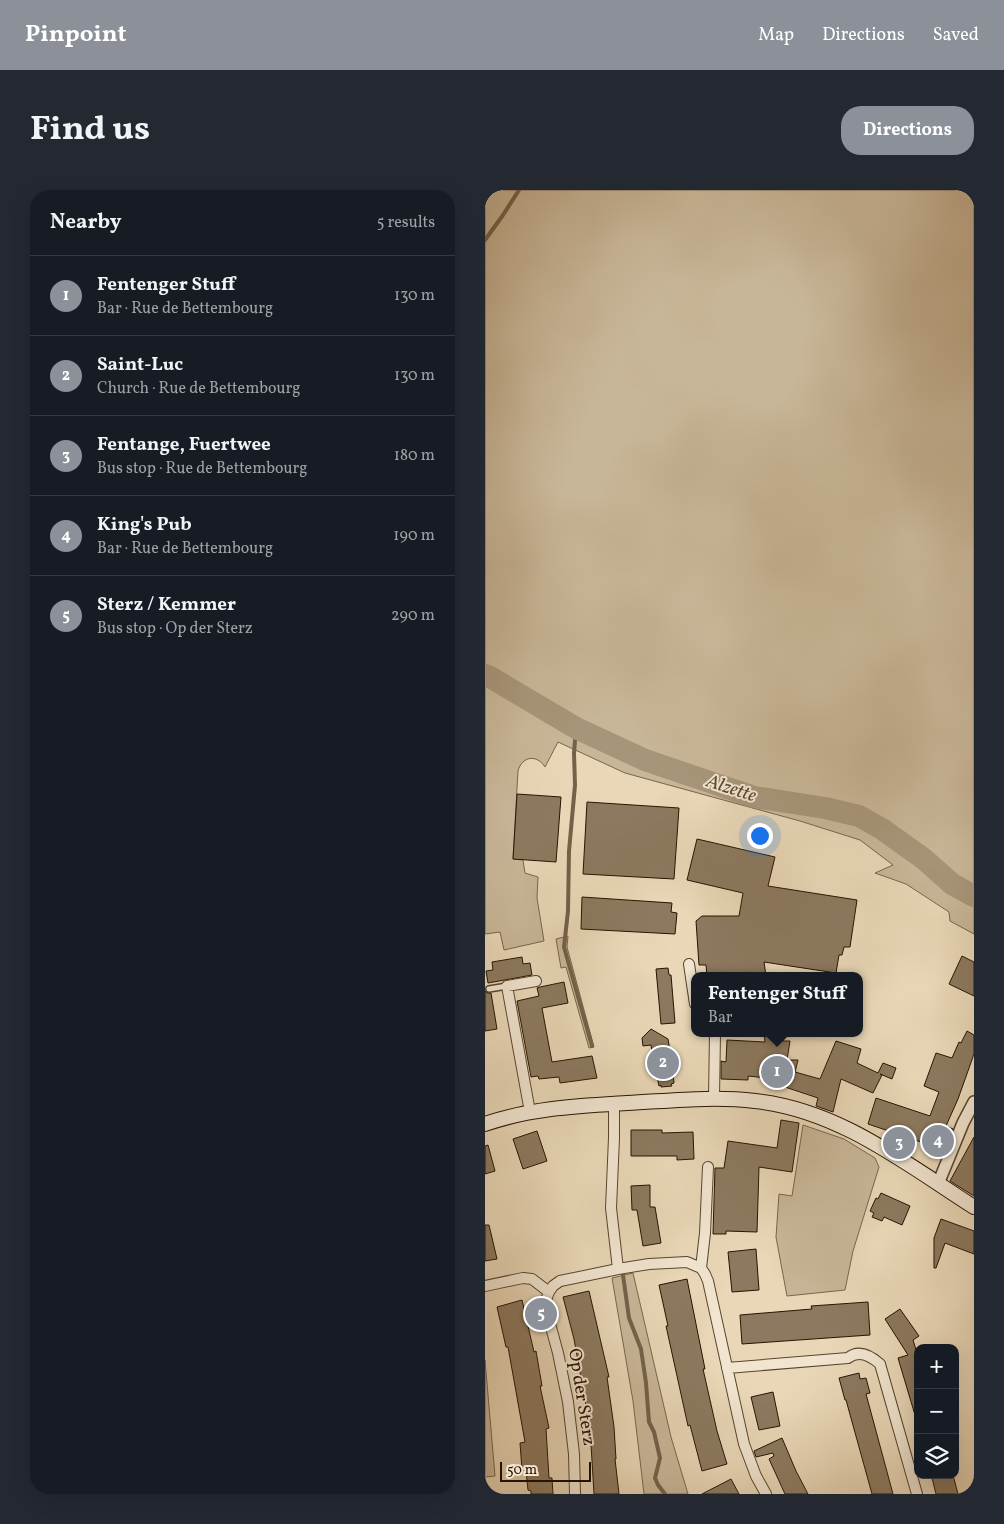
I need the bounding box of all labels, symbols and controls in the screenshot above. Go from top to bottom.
text: Pinpoint [25,18,127,52]
text: Map [758,23,794,48]
text: Directions [822,23,905,48]
text: Saved [933,23,979,48]
text: Find us [30,106,150,154]
button: Directions [841,106,974,155]
text: Nearby [50,208,121,237]
text: 5 results [377,212,435,234]
text: Fentenger Stuff [97,272,235,298]
text: 1 [63,285,69,307]
text: 130 m [394,285,435,307]
text: Bar · Rue de Bettembourg [97,298,273,320]
text: Saint-Luc [97,352,183,378]
text: 2 [62,365,70,387]
text: 130 m [394,365,435,387]
text: Church · Rue de Bettembourg [97,378,300,400]
text: Fentange, Fuertwee [97,432,271,458]
text: 3 [62,445,70,467]
text: 180 m [394,445,435,467]
text: Bus stop · Rue de Bettembourg [97,458,308,480]
text: King's Pub [97,512,192,538]
text: 4 [61,525,71,547]
text: 190 m [393,525,435,547]
text: Bar · Rue de Bettembourg [97,538,273,560]
text: Sterz / Kemmer [97,592,236,618]
text: 5 [62,605,70,627]
text: 290 m [391,605,435,627]
text: Bus stop · Op der Sterz [97,618,253,640]
water label: Alzette [702,768,759,809]
your location [747,823,773,849]
popup [691,972,863,1037]
text: Fentenger Stuff [708,981,846,1007]
text: Bar [708,1007,733,1029]
pin: 2 [647,1044,679,1082]
pin: 1 [761,1053,793,1091]
pin: 4 [922,1122,954,1160]
pin: 3 [883,1124,915,1162]
pin: 5 [525,1295,557,1333]
map controls [914,1344,959,1479]
button: + [914,1344,959,1389]
street label: Op der Sterz [561,1347,601,1447]
button: − [914,1389,959,1434]
button: layers [914,1434,959,1479]
scale bar [500,1459,591,1482]
text: 50 m [507,1461,537,1480]

